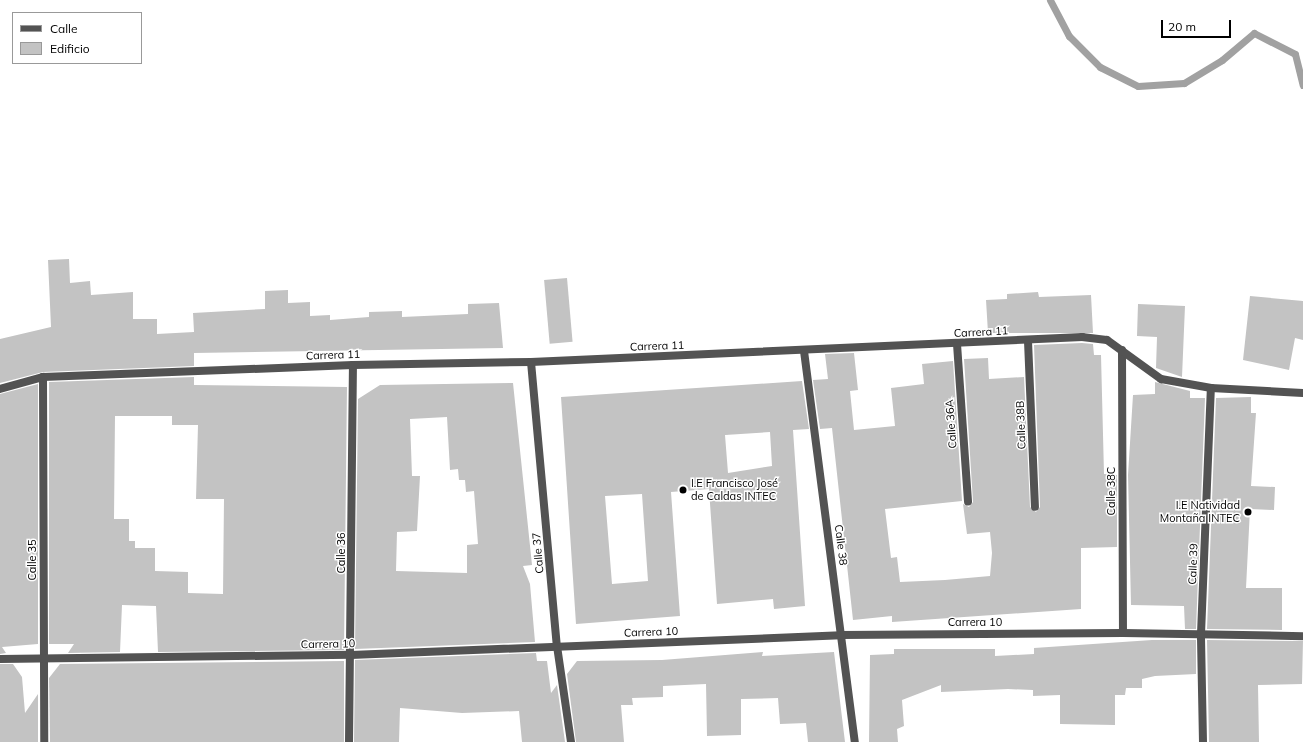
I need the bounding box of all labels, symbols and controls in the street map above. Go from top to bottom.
legend [12,12,142,64]
scale bar [1163,12,1233,38]
text: 20 m [1168,19,1196,34]
text: Calle [50,21,77,36]
text: Edificio [50,41,90,56]
street label: Carrera 11 [953,324,1009,340]
street label: Carrera 11 [630,338,684,354]
street label: Carrera 11 [306,347,360,363]
street label: Calle 36A [943,399,959,449]
street label: Calle 38B [1014,400,1028,450]
street label: Calle 38C [1104,467,1118,515]
place label: I.E Francisco José de Caldas INTEC [691,477,778,503]
marker: I.E Francisco José de Caldas INTEC [678,485,688,495]
place label: I.E Natividad Montaña INTEC [1160,499,1240,525]
marker: I.E Natividad Montaña INTEC [1243,507,1253,517]
street label: Calle 38 [832,524,850,566]
street label: Calle 36 [334,532,348,574]
street label: Calle 37 [530,532,546,574]
street label: Calle 35 [25,539,39,581]
street label: Calle 39 [1186,543,1200,585]
street label: Carrera 10 [948,615,1002,629]
street label: Carrera 10 [624,624,678,640]
street label: Carrera 10 [301,637,355,651]

